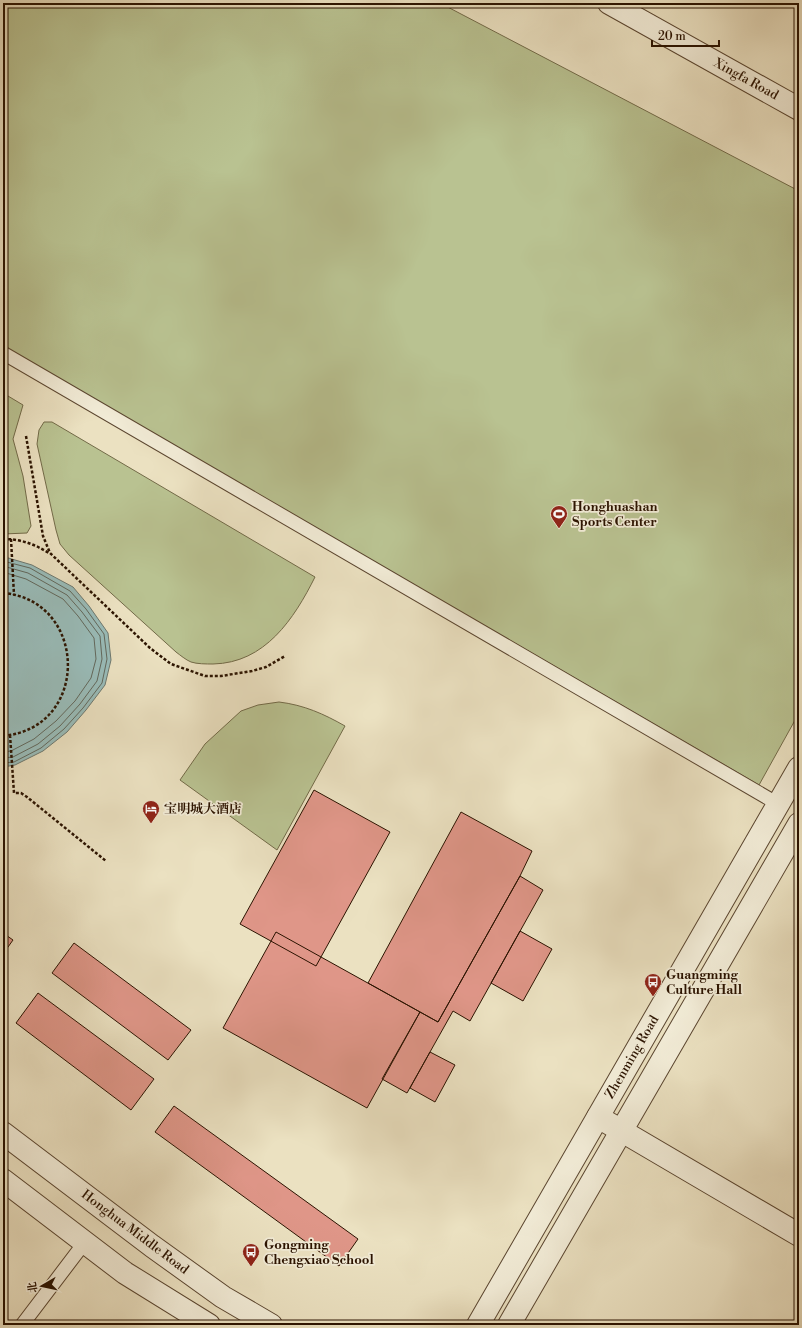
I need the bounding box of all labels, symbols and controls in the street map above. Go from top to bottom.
scale bar [652,22,719,48]
text: 20 m [658,29,686,44]
street label: Xingfa Road [710,54,782,104]
place label: Honghuashan Sports Center [572,499,657,530]
sports icon: Honghuashan Sports Center [549,504,569,529]
hotel icon: 宝明城大酒店 [141,799,161,824]
place label: 宝明城大酒店 [164,801,242,817]
place label: Guangming Culture Hall [666,967,743,998]
bus stop icon: Guangming Culture Hall [643,972,663,997]
street label: Zhenming Road [602,1012,663,1101]
street label: Honghua Middle Road [78,1186,192,1278]
place label: Gongming Chengxiao School [264,1237,374,1268]
bus stop icon: Gongming Chengxiao School [241,1242,261,1267]
north arrow [22,1266,62,1306]
text: 北 [25,1281,41,1294]

